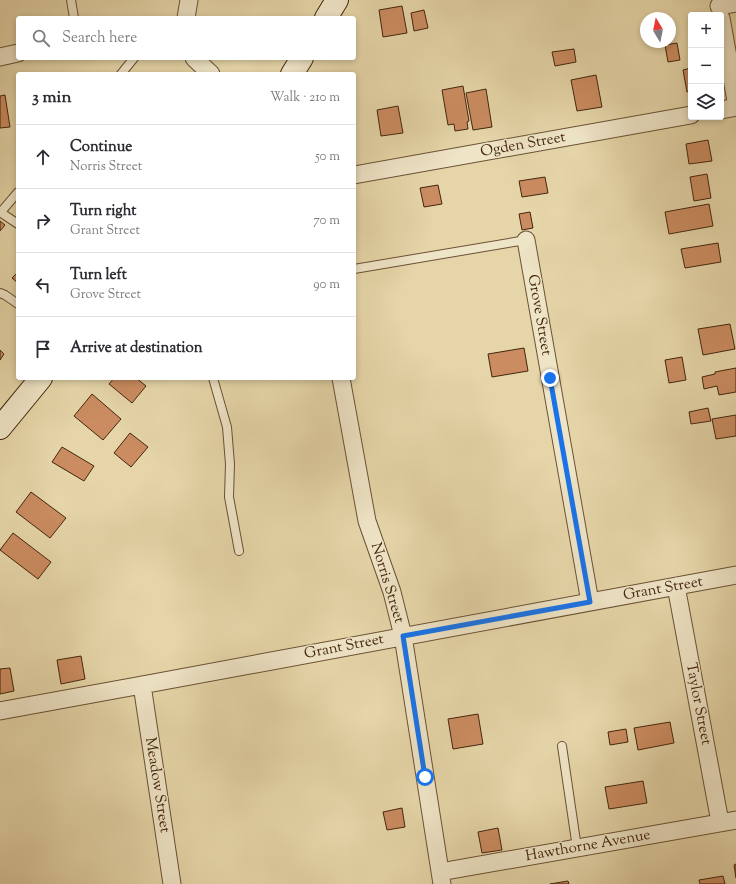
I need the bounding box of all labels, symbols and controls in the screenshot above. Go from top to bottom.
north arrow [640,12,676,48]
map controls [688,12,724,120]
button: + [688,12,724,48]
search box [16,16,356,60]
icon: search [30,27,52,49]
text: Search here [62,28,137,49]
button: − [688,48,724,84]
button: layers [688,84,724,120]
text: 3 min [32,86,71,110]
text: Walk · 210 m [270,89,340,107]
street label: Ogden Street [479,127,567,163]
text: Continue [70,137,132,158]
icon: ahead [32,146,54,168]
text: 50 m [315,148,340,166]
text: Norris Street [70,158,142,176]
text: Turn right [70,201,136,222]
icon: right [32,210,54,232]
text: 70 m [313,212,340,230]
text: Grant Street [70,222,140,240]
text: Turn left [70,265,127,286]
street label: Grove Street [522,273,556,357]
icon: left [32,274,54,296]
text: 90 m [313,276,340,294]
text: Grove Street [70,286,141,304]
icon: arrive [32,338,54,360]
text: Arrive at destination [70,338,203,359]
route end [541,369,559,387]
street label: Norris Street [365,540,409,626]
street label: Grant Street [621,572,705,606]
street label: Grant Street [302,629,386,665]
street label: Taylor Street [680,661,716,747]
street label: Meadow Street [139,736,175,834]
route start [416,768,434,786]
street label: Hawthorne Avenue [524,825,652,867]

